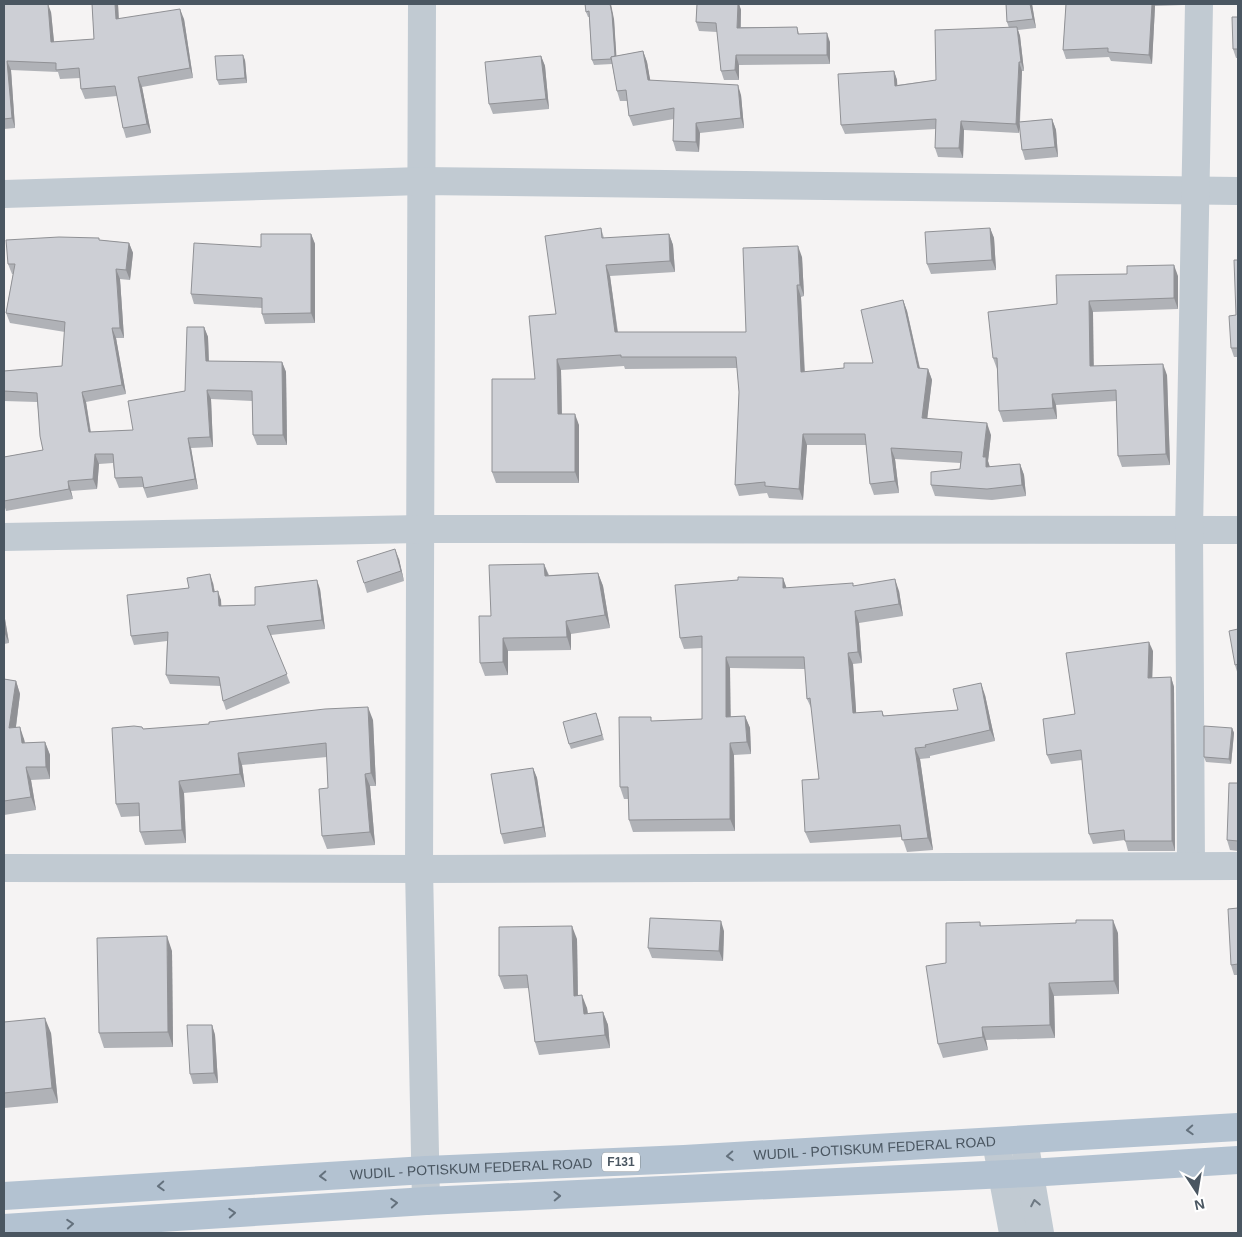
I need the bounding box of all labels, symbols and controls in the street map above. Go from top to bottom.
one-way arrow [1185,1124,1193,1135]
street label: WUDIL - POTISKUM FEDERAL ROAD [753,1133,996,1163]
one-way arrow [726,1151,734,1162]
road number: F131 [602,1152,640,1172]
street label: WUDIL - POTISKUM FEDERAL ROAD [350,1155,593,1183]
north arrow [1172,1167,1222,1217]
one-way arrow [319,1171,327,1182]
one-way arrow [157,1181,165,1192]
one-way arrow [553,1190,561,1201]
text: N [1193,1196,1206,1214]
one-way arrow [391,1198,399,1209]
one-way arrow [1030,1199,1040,1208]
one-way arrow [228,1208,236,1219]
one-way arrow [66,1218,74,1229]

